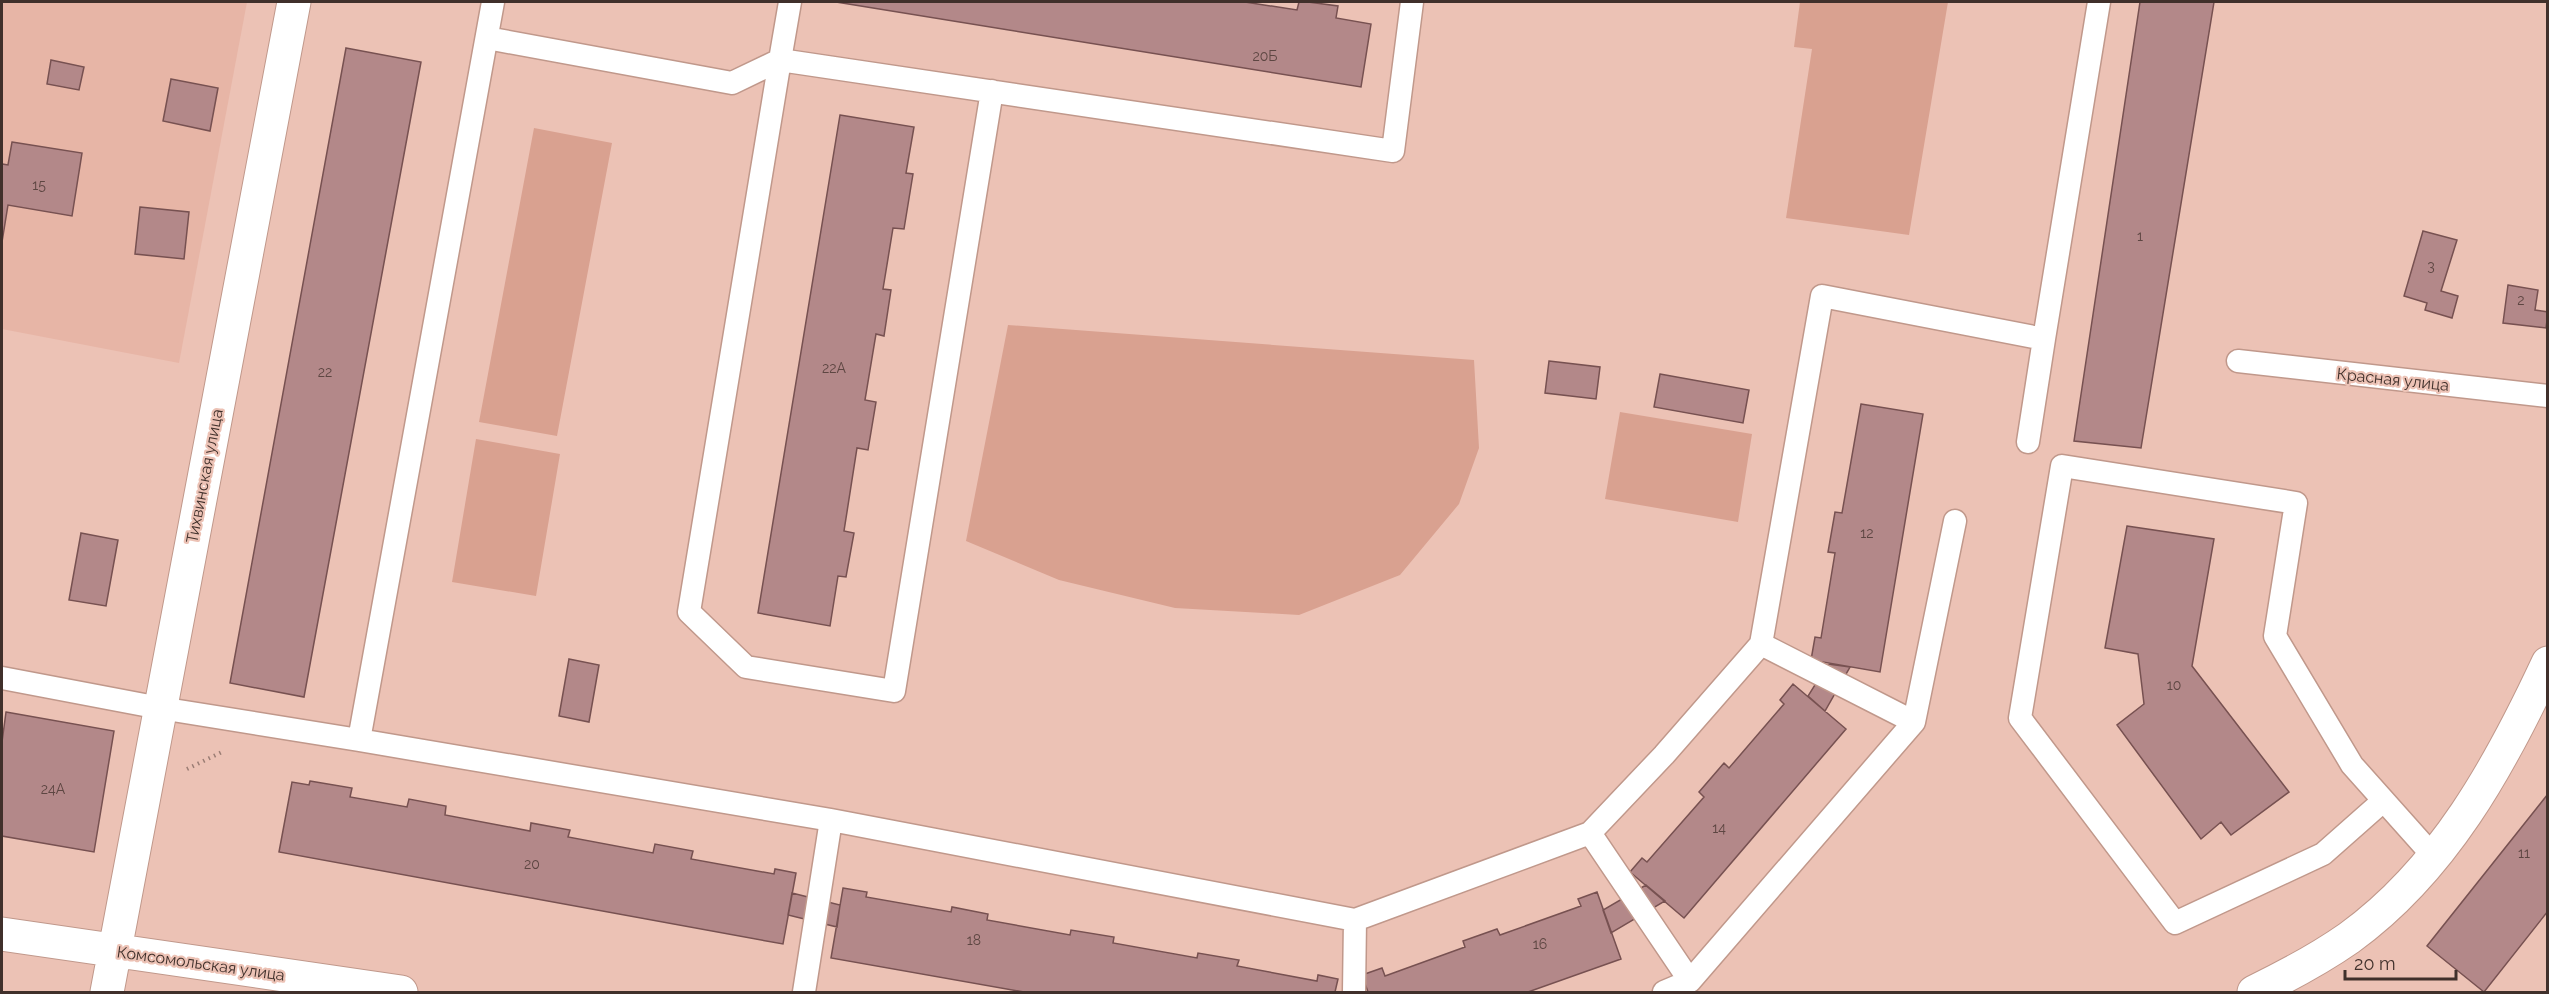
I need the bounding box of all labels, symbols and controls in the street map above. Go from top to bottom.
house number: 20Б [1253,48,1278,64]
house number: 15 [32,177,46,193]
house number: 1 [2137,228,2143,244]
house number: 3 [2427,258,2435,274]
house number: 2 [2517,292,2525,308]
house number: 22А [822,360,847,376]
house number: 22 [318,364,332,380]
street label: Красная улица [2336,364,2450,395]
street label: Тихвинская улица [182,407,227,545]
house number: 12 [1860,525,1874,541]
house number: 10 [2167,677,2181,693]
house number: 24А [41,781,66,797]
house number: 14 [1712,820,1726,836]
house number: 11 [2518,845,2530,861]
house number: 20 [524,856,540,872]
house number: 18 [967,932,981,948]
house number: 16 [1533,936,1547,952]
street label: Комсомольская улица [116,942,286,985]
scale bar [2345,943,2456,981]
text: 20 m [2354,953,2396,974]

